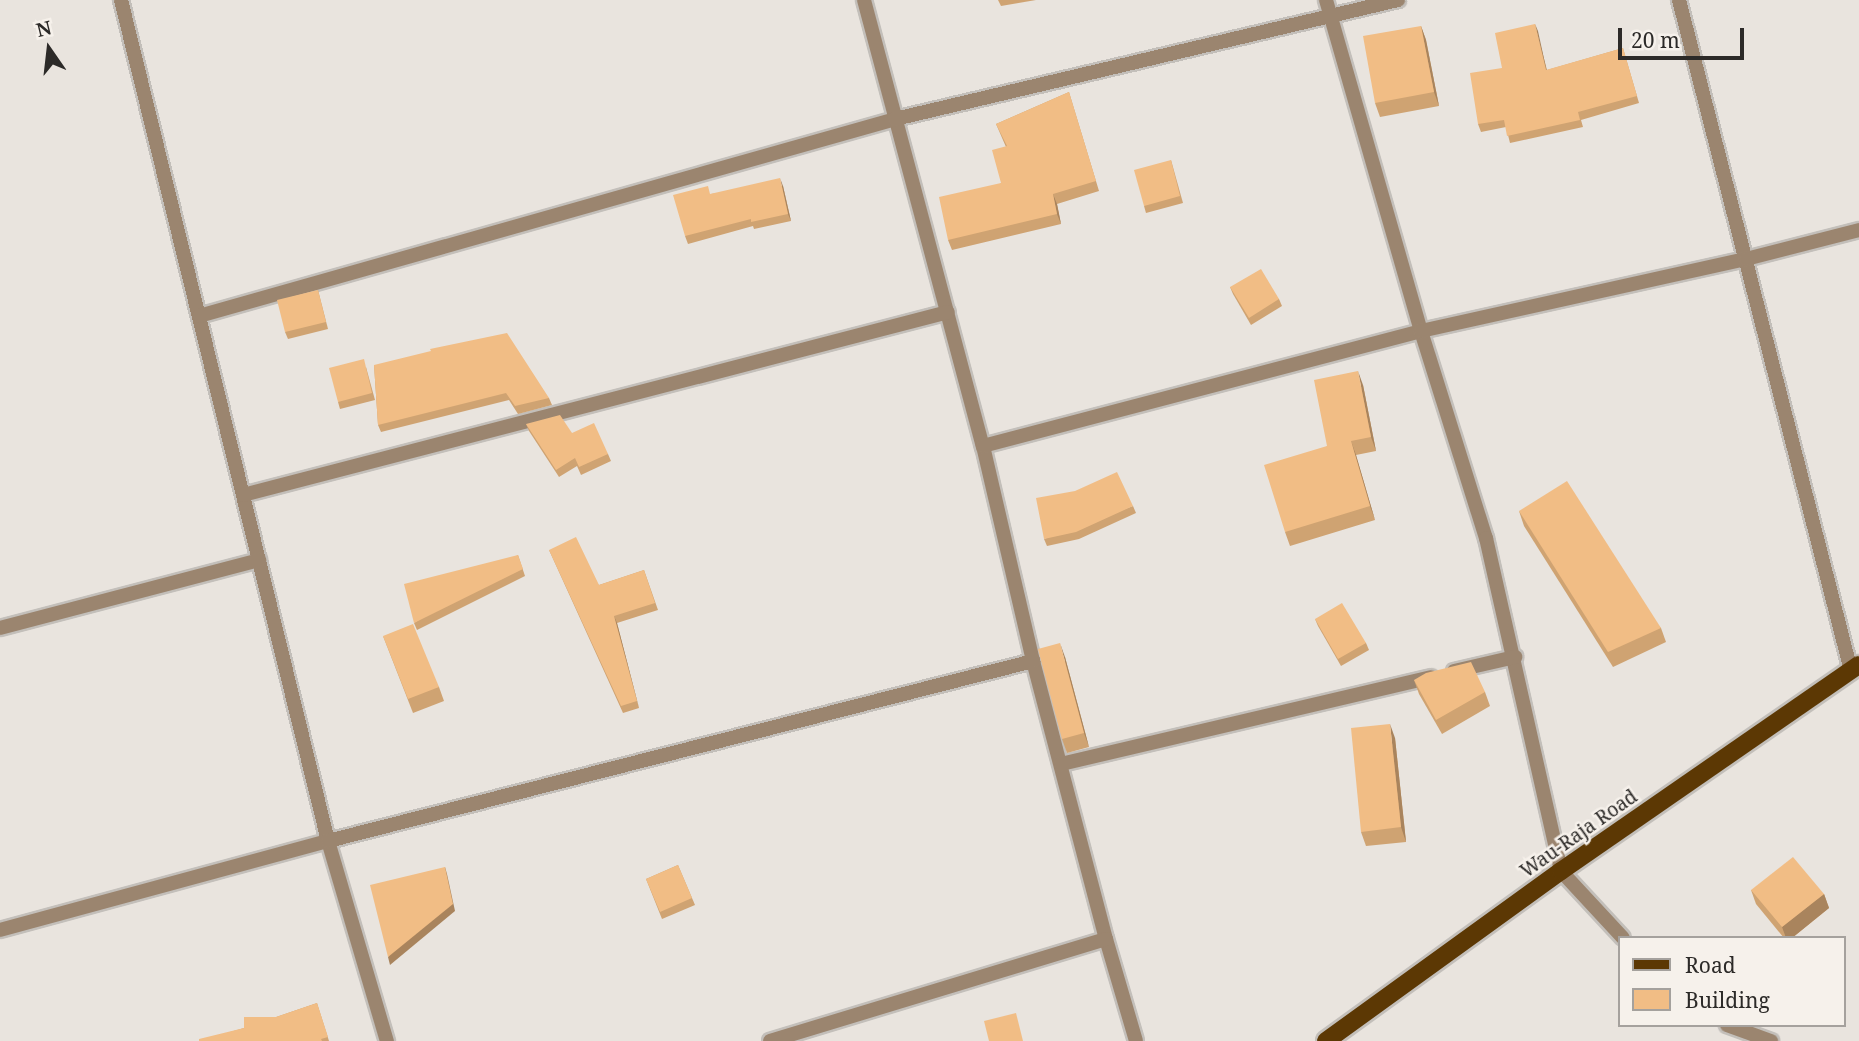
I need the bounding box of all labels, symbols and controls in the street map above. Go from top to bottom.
north arrow [14,14,84,84]
text: N [33,14,54,43]
scale bar [1621,14,1747,58]
text: 20 m [1631,26,1680,54]
street label: Wau-Raja Road [1516,785,1642,883]
legend [1618,936,1845,1027]
text: Road [1685,951,1736,979]
text: Building [1685,986,1770,1014]

